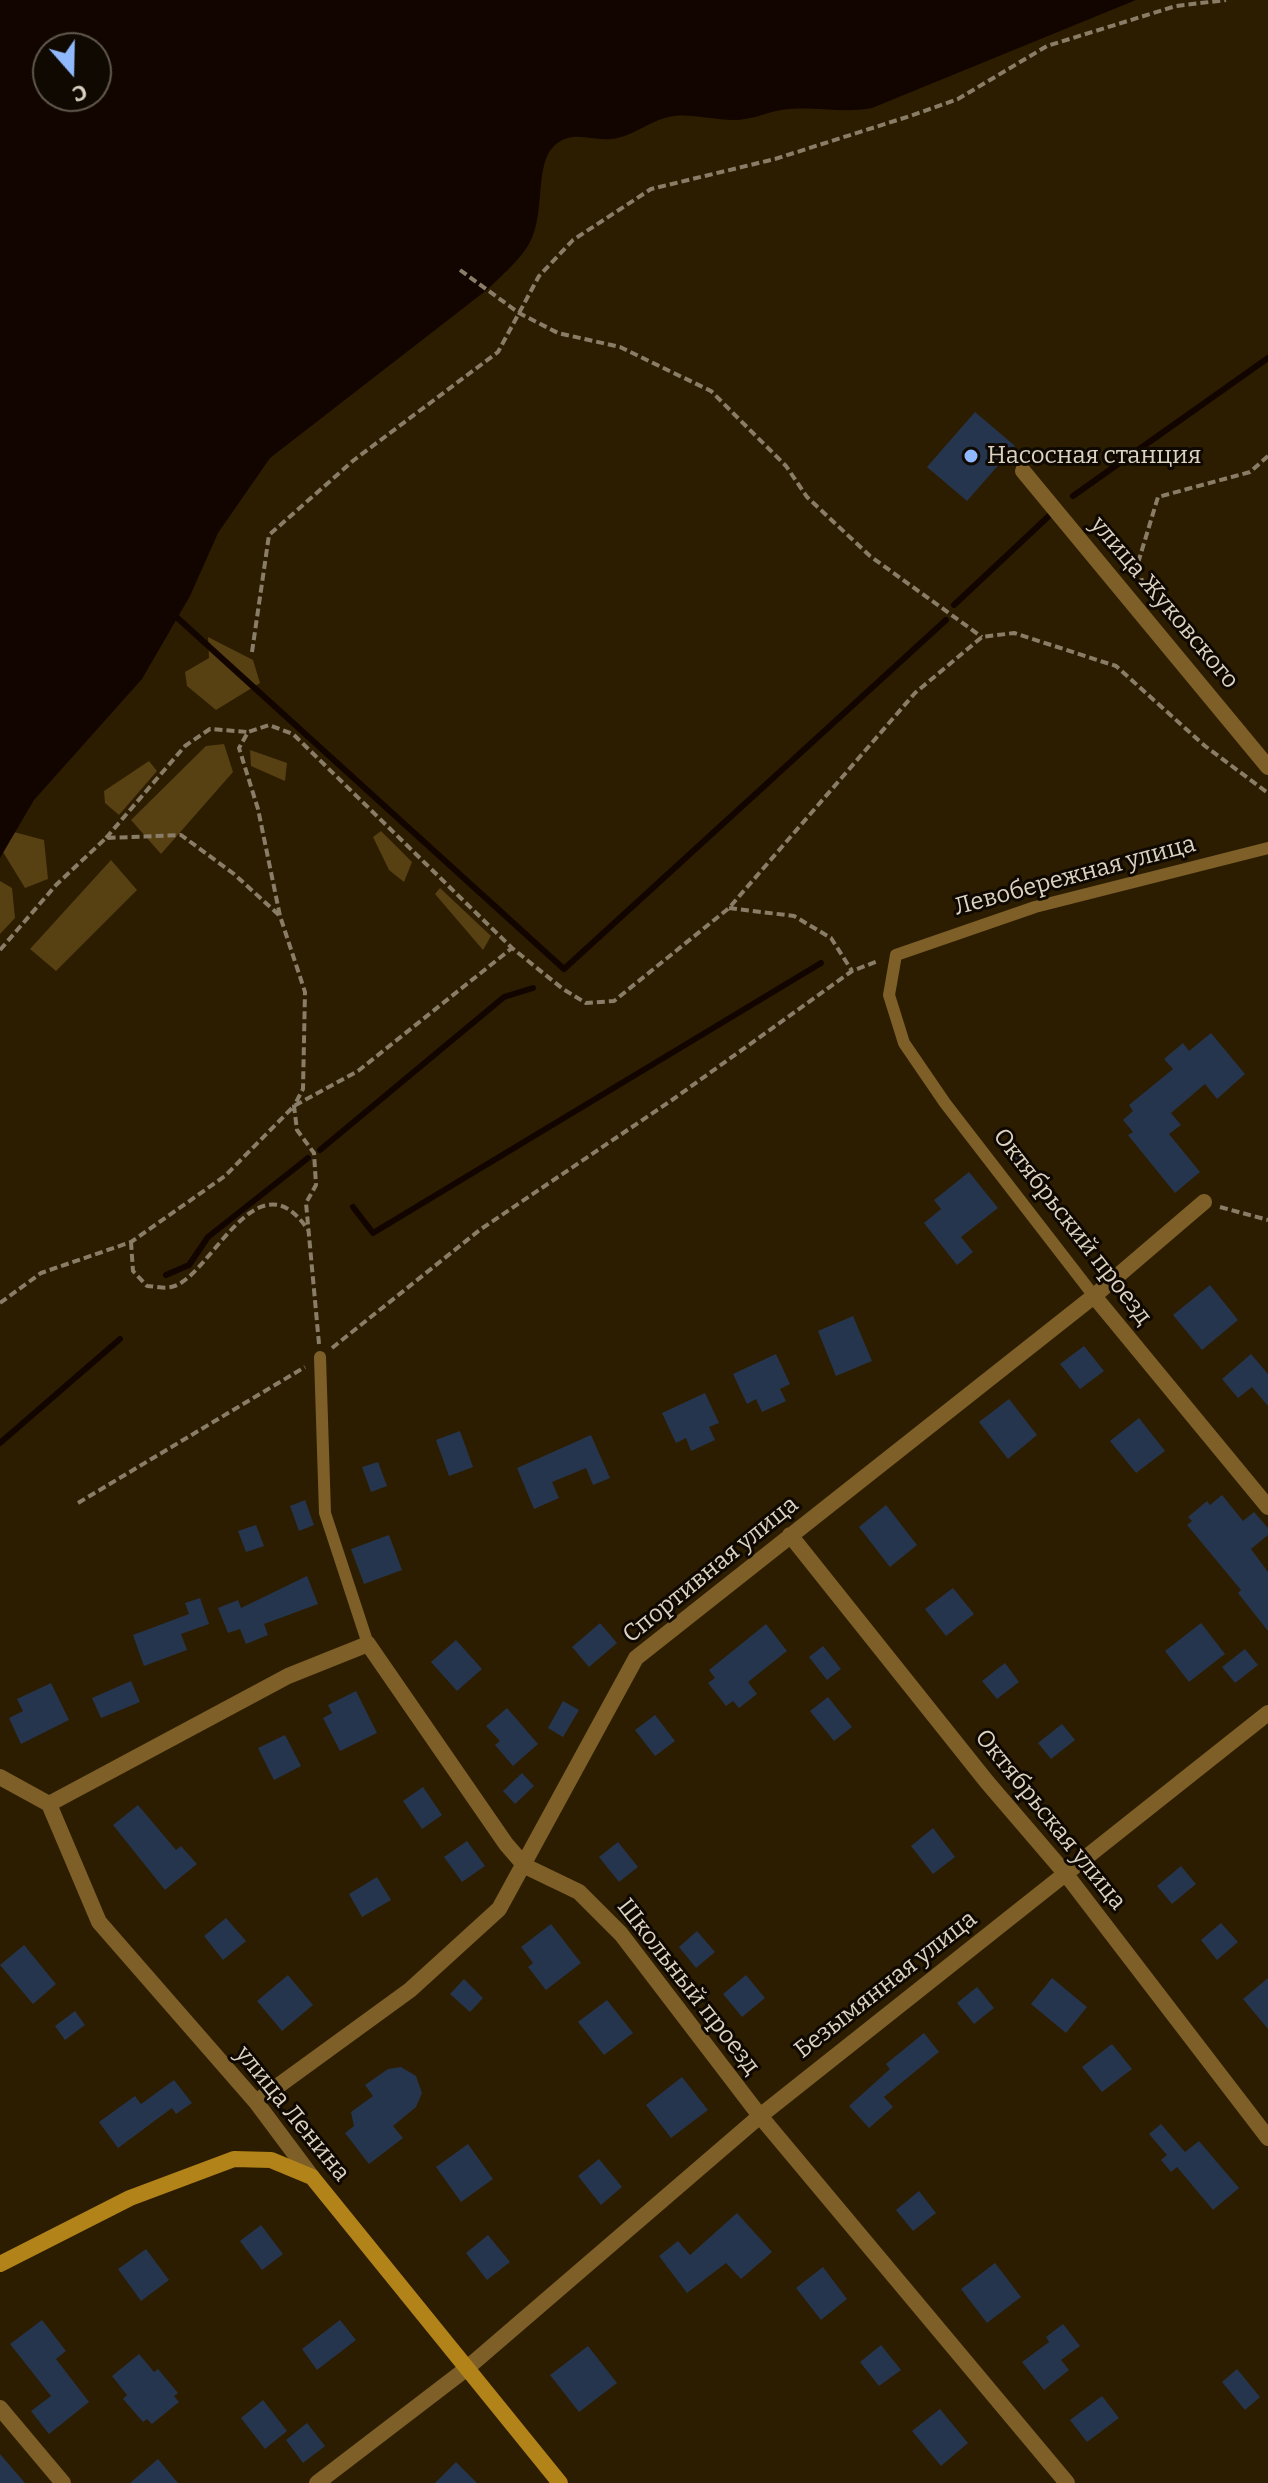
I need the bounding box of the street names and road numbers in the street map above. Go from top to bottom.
street label: улица Жуковского [1084,511,1244,695]
street label: Левобережная улица [951,830,1199,922]
street label: Октябрьский проезд [986,1123,1158,1331]
street label: Спортивная улица [618,1490,804,1650]
street label: Октябрьская улица [968,1724,1132,1916]
street label: Школьный проезд [610,1893,766,2081]
street label: Безымянная улица [789,1905,983,2065]
street label: улица Ленина [229,2040,355,2188]

